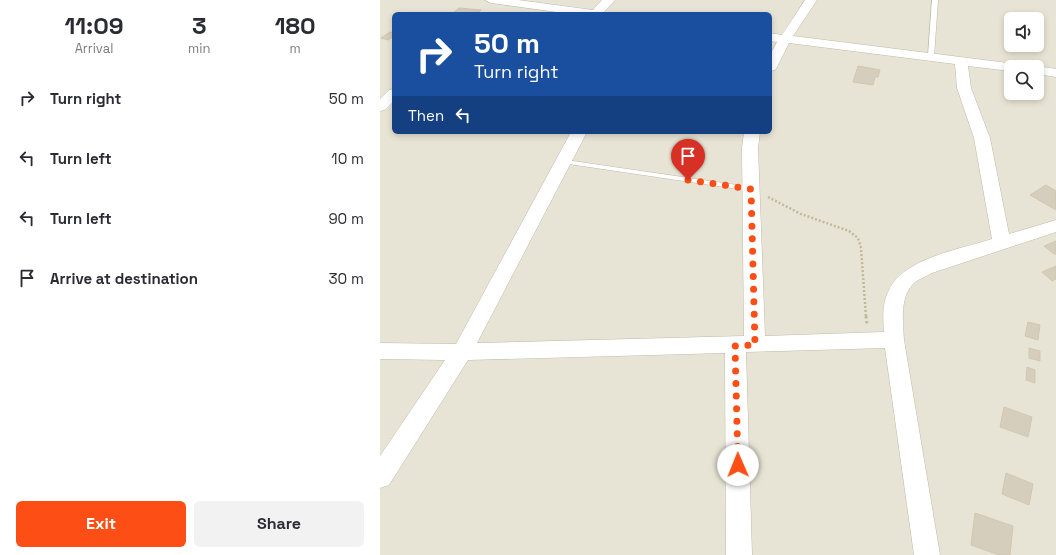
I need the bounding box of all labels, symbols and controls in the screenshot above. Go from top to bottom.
text: 11:09 [64,10,124,41]
text: 3 [192,10,206,41]
text: 180 [275,10,316,41]
map controls [1004,12,1044,100]
button: sound [1004,12,1044,52]
text: 50 m [474,25,540,61]
icon: right [408,28,460,80]
text: Arrival [75,40,113,57]
text: min [188,40,210,57]
text: m [290,40,301,57]
text: Turn right [474,60,558,83]
button: search [1004,60,1044,100]
icon: right [16,87,38,109]
text: Turn right [50,89,121,108]
text: 50 m [329,89,364,108]
icon: left [452,104,474,126]
text: Then [408,106,444,125]
pin [671,139,705,180]
icon: arrive [677,145,699,167]
icon: left [16,147,38,169]
text: Turn left [50,149,112,168]
text: 10 m [331,149,364,168]
icon: left [16,207,38,229]
text: Turn left [50,209,112,228]
text: 90 m [328,209,364,228]
icon: arrive [16,267,38,289]
text: Arrive at destination [50,269,198,288]
text: 30 m [329,269,364,288]
position arrow [717,444,759,486]
button: Exit [16,501,186,547]
button: Share [194,501,364,547]

